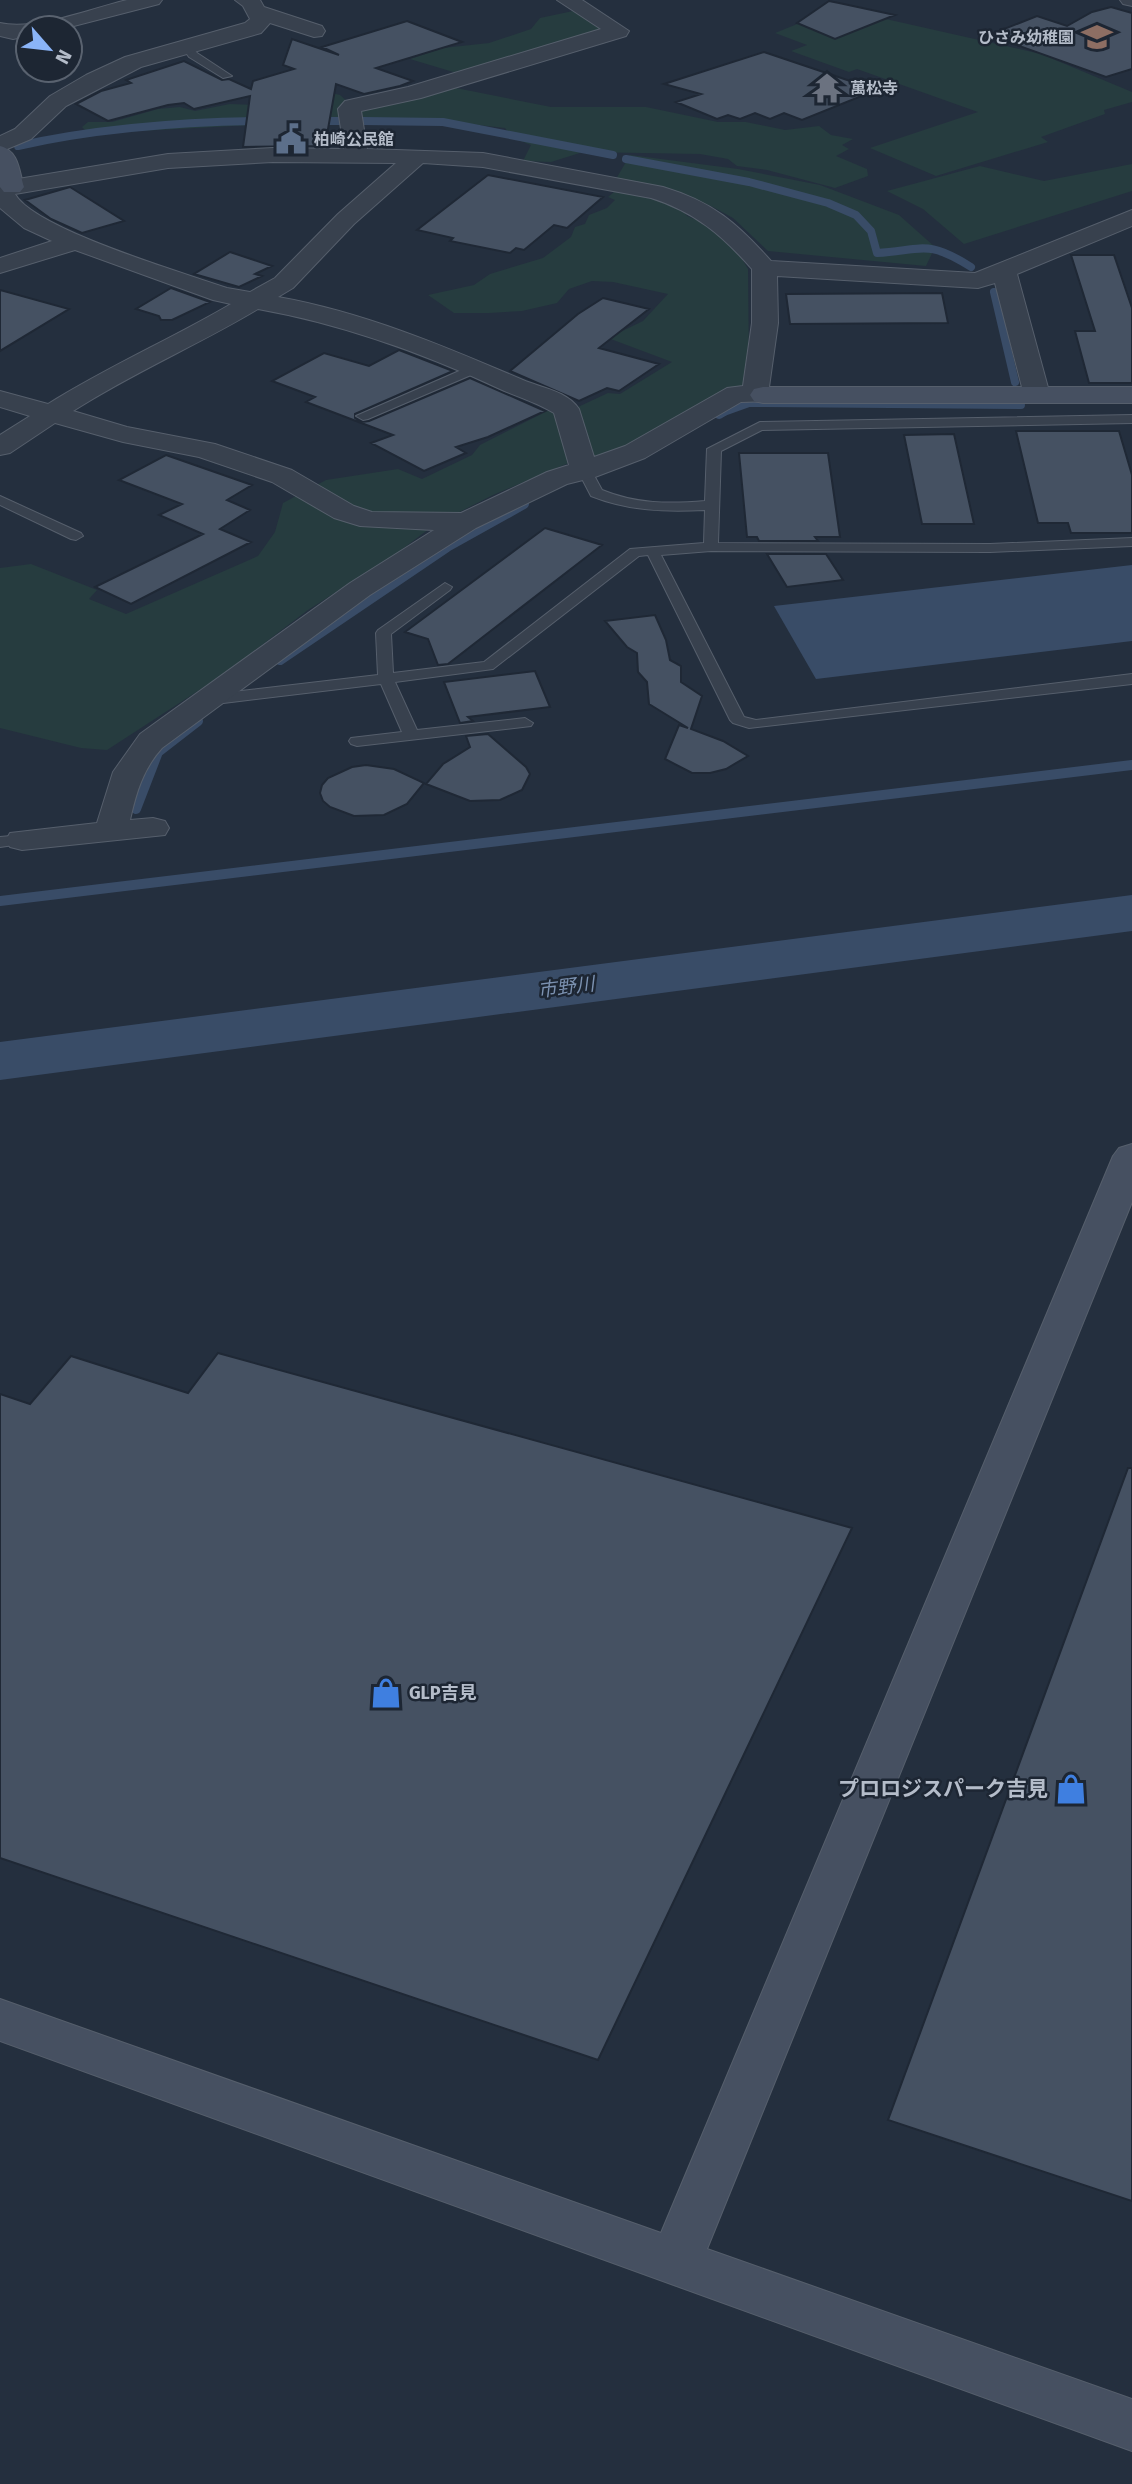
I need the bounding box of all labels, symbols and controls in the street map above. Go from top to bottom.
north arrow [14,14,84,84]
school or university icon: ひさみ幼稚園 [1080,20,1114,54]
place label: ひさみ幼稚園 [978,28,1074,47]
text: N [50,46,77,68]
temple icon: 萬松寺 [810,71,844,105]
place label: 萬松寺 [850,79,898,98]
public building icon: 柏崎公民館 [274,122,308,156]
place label: 柏崎公民館 [314,130,394,149]
water label: 市野川 [536,972,598,1002]
shop icon: GLP吉見 [369,1676,403,1710]
place label: GLP吉見 [409,1682,477,1704]
shop icon: プロロジスパーク吉見 [1054,1772,1088,1806]
place label: プロロジスパーク吉見 [838,1776,1048,1802]

